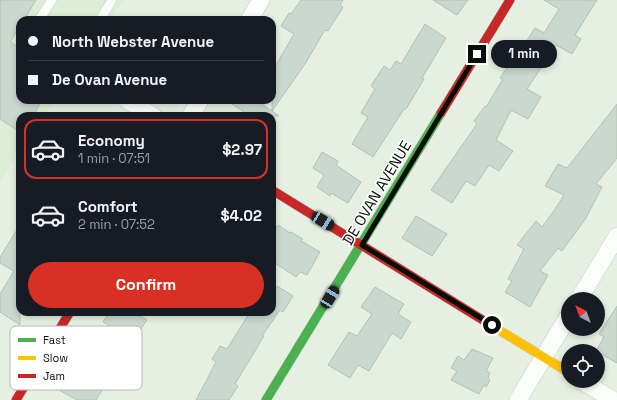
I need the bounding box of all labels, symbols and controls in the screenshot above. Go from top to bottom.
text: North Webster Avenue [52,32,214,51]
callout: 1 min [491,40,557,68]
route end [468,45,486,63]
text: 1 min [508,45,540,62]
text: De Ovan Avenue [52,70,167,89]
icon: car [30,131,66,167]
text: Economy [78,131,145,150]
street label: DE OVAN AVENUE [338,137,415,248]
text: $2.97 [222,140,262,159]
text: 1 min · 07:51 [78,150,150,167]
icon: car [30,197,66,233]
text: Comfort [78,197,138,216]
text: $4.02 [220,206,262,225]
car [310,210,336,232]
text: 2 min · 07:52 [78,216,155,233]
button: Confirm [28,262,264,308]
car [319,284,341,310]
north arrow [561,292,605,336]
map controls [561,292,605,388]
route start [483,316,501,334]
legend [10,326,142,390]
text: Fast [43,333,66,347]
button: locate [561,344,605,388]
text: Slow [43,351,68,365]
text: Jam [43,369,65,383]

